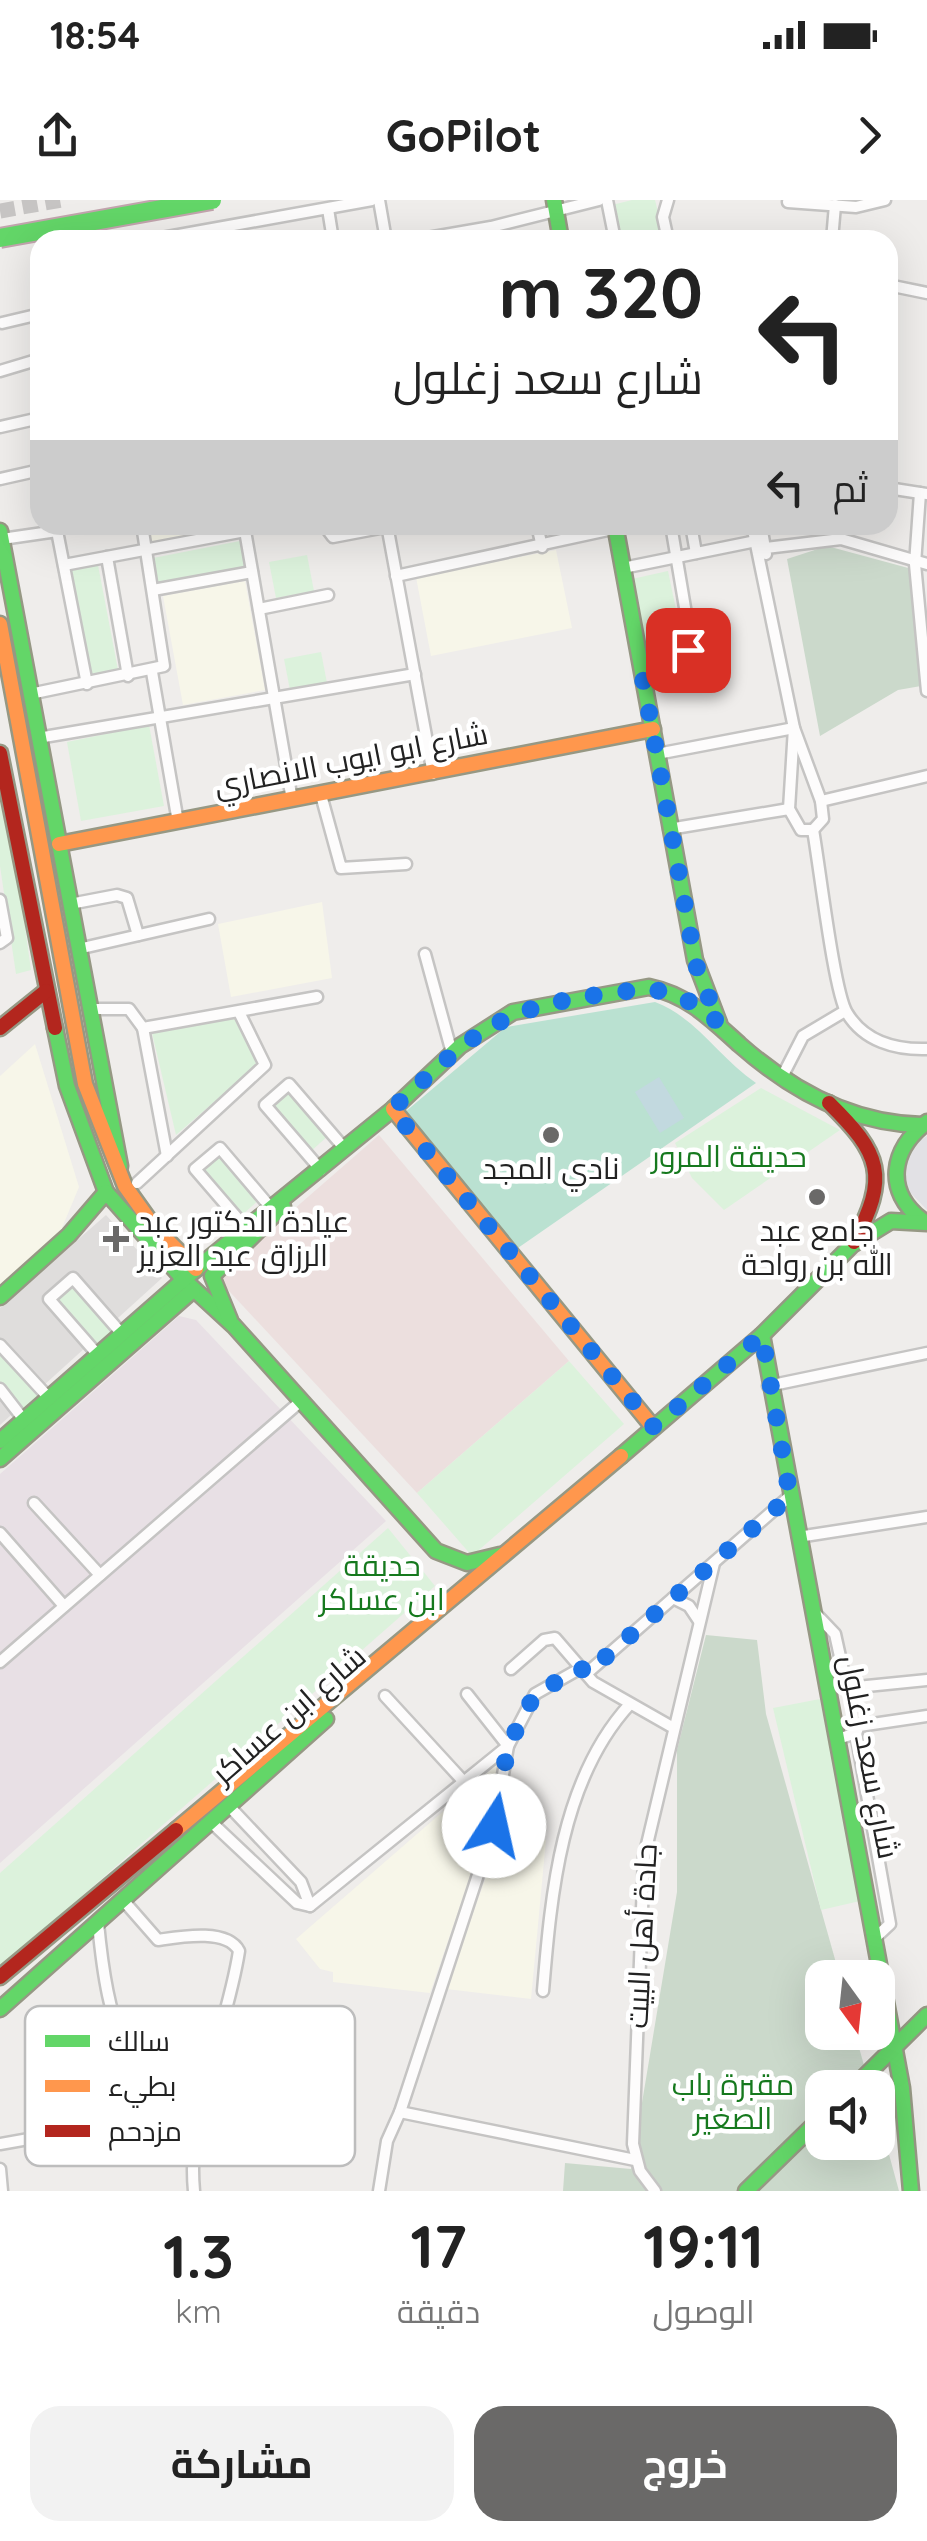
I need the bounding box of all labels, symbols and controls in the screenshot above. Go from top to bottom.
text: 18:54 [50,11,140,59]
text: GoPilot [386,107,541,163]
icon: share [30,108,85,163]
icon: forward [842,108,897,163]
text: 320 m [498,248,703,336]
icon: left [738,270,868,400]
text: شارع سعد زغلول [393,349,703,405]
icon: left [758,460,813,515]
text: ثم [833,464,868,512]
pin [646,608,731,693]
icon: arrive [661,623,716,678]
street label: شارع ابو ايوب الانصاري [211,714,492,809]
marker: نادي المجد [540,1124,562,1146]
park label: حديقة المرور [649,1137,807,1175]
place label: نادي المجد [482,1149,620,1192]
marker: جامع عبد الله بن رواحة [806,1186,828,1208]
place label: عيادة الدكتور عبد الرزاق عبد العزيز [136,1202,350,1274]
place label: جامع عبد الله بن رواحة [741,1211,893,1283]
marker: عيادة الدكتور عبد الرزاق عبد العزيز [103,1226,129,1252]
park label: حديقة ابن عساكر [317,1546,445,1618]
street label: شارع ابن عساكر [202,1637,374,1794]
street label: شارع سعد زغلول [830,1652,908,1862]
position arrow [442,1774,546,1878]
street label: جادة أهل البيت [617,1842,665,2029]
north arrow [805,1960,895,2050]
map controls [805,1960,895,2160]
legend [25,2006,355,2166]
text: سالك [108,2023,170,2058]
park label: مقبرة باب الصغير [672,2065,794,2137]
text: بطيء [108,2068,176,2108]
button: sound [805,2070,895,2160]
text: مزدحم [108,2113,182,2151]
text: 17 [410,2208,467,2283]
text: 19:11 [643,2208,764,2283]
text: 1.3 [163,2218,234,2293]
text: km [175,2291,222,2331]
text: دقيقة [397,2291,480,2331]
text: الوصول [653,2291,755,2331]
button: مشاركة [30,2406,454,2521]
button: خروج [474,2406,897,2521]

